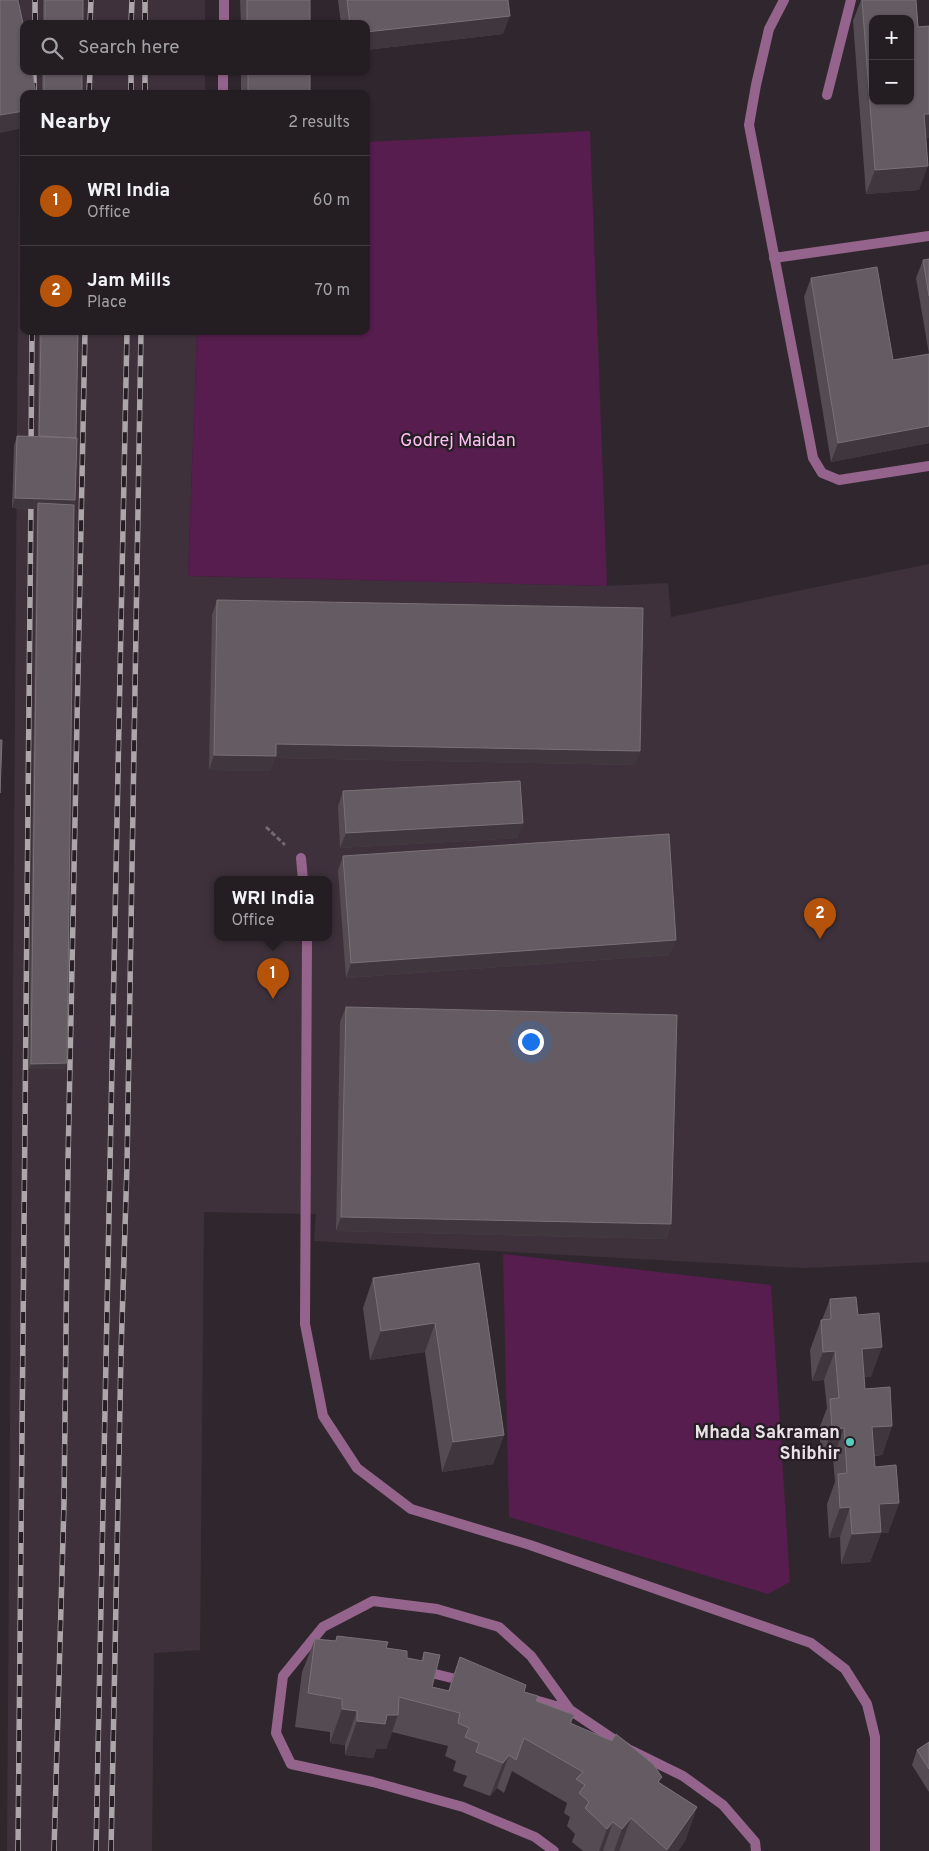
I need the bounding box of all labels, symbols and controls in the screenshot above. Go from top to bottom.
map controls [869,15,914,105]
button: + [869,15,914,60]
search box [20,20,370,75]
icon: search [38,34,66,62]
text: Search here [78,36,180,60]
button: − [869,60,914,105]
text: Nearby [40,109,111,136]
text: 2 results [288,113,350,133]
text: WRI India [87,179,170,203]
text: 1 [53,191,59,211]
text: 60 m [313,191,350,211]
text: Office [87,203,130,223]
text: Jam Mills [87,269,171,293]
text: 2 [51,281,61,301]
text: 70 m [315,281,350,301]
text: Place [87,293,127,313]
park label: Godrej Maidan [400,430,516,453]
popup [214,876,332,941]
text: WRI India [231,887,315,911]
pin: 2 [804,898,836,939]
text: Office [231,911,275,931]
pin: 1 [257,958,289,999]
your location [518,1029,544,1055]
place label: Mhada Sakraman Shibhir [695,1422,840,1466]
marker: Mhada Sakraman Shibhir [844,1436,856,1448]

